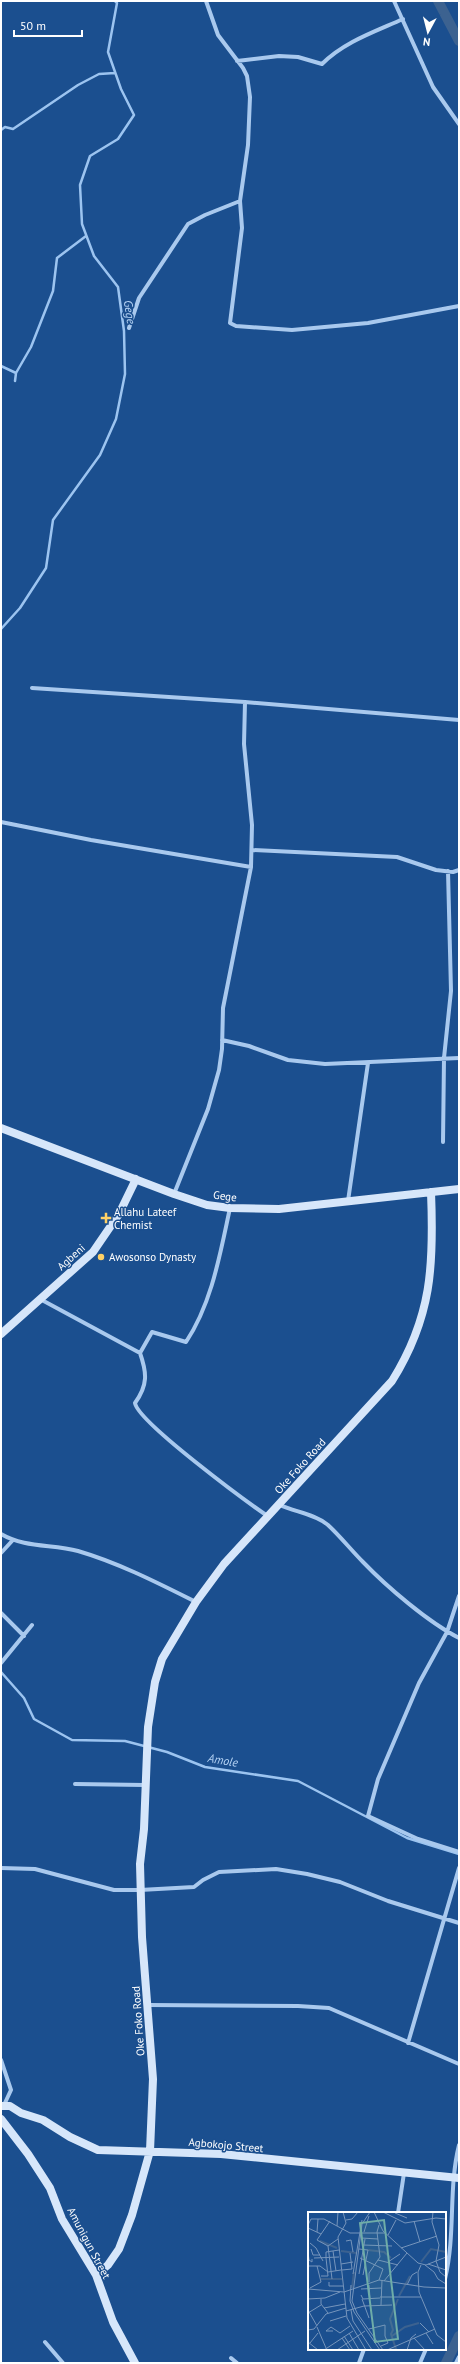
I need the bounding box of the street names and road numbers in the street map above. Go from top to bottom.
street label: Gege [212,1188,238,1204]
street label: Agbeni [54,1241,88,1273]
street label: Oke Foko Road [271,1435,329,1497]
street label: Oke Foko Road [129,1986,147,2056]
street label: Agbokojo Street [188,2135,264,2155]
street label: Amunigun Street [64,2205,114,2281]

